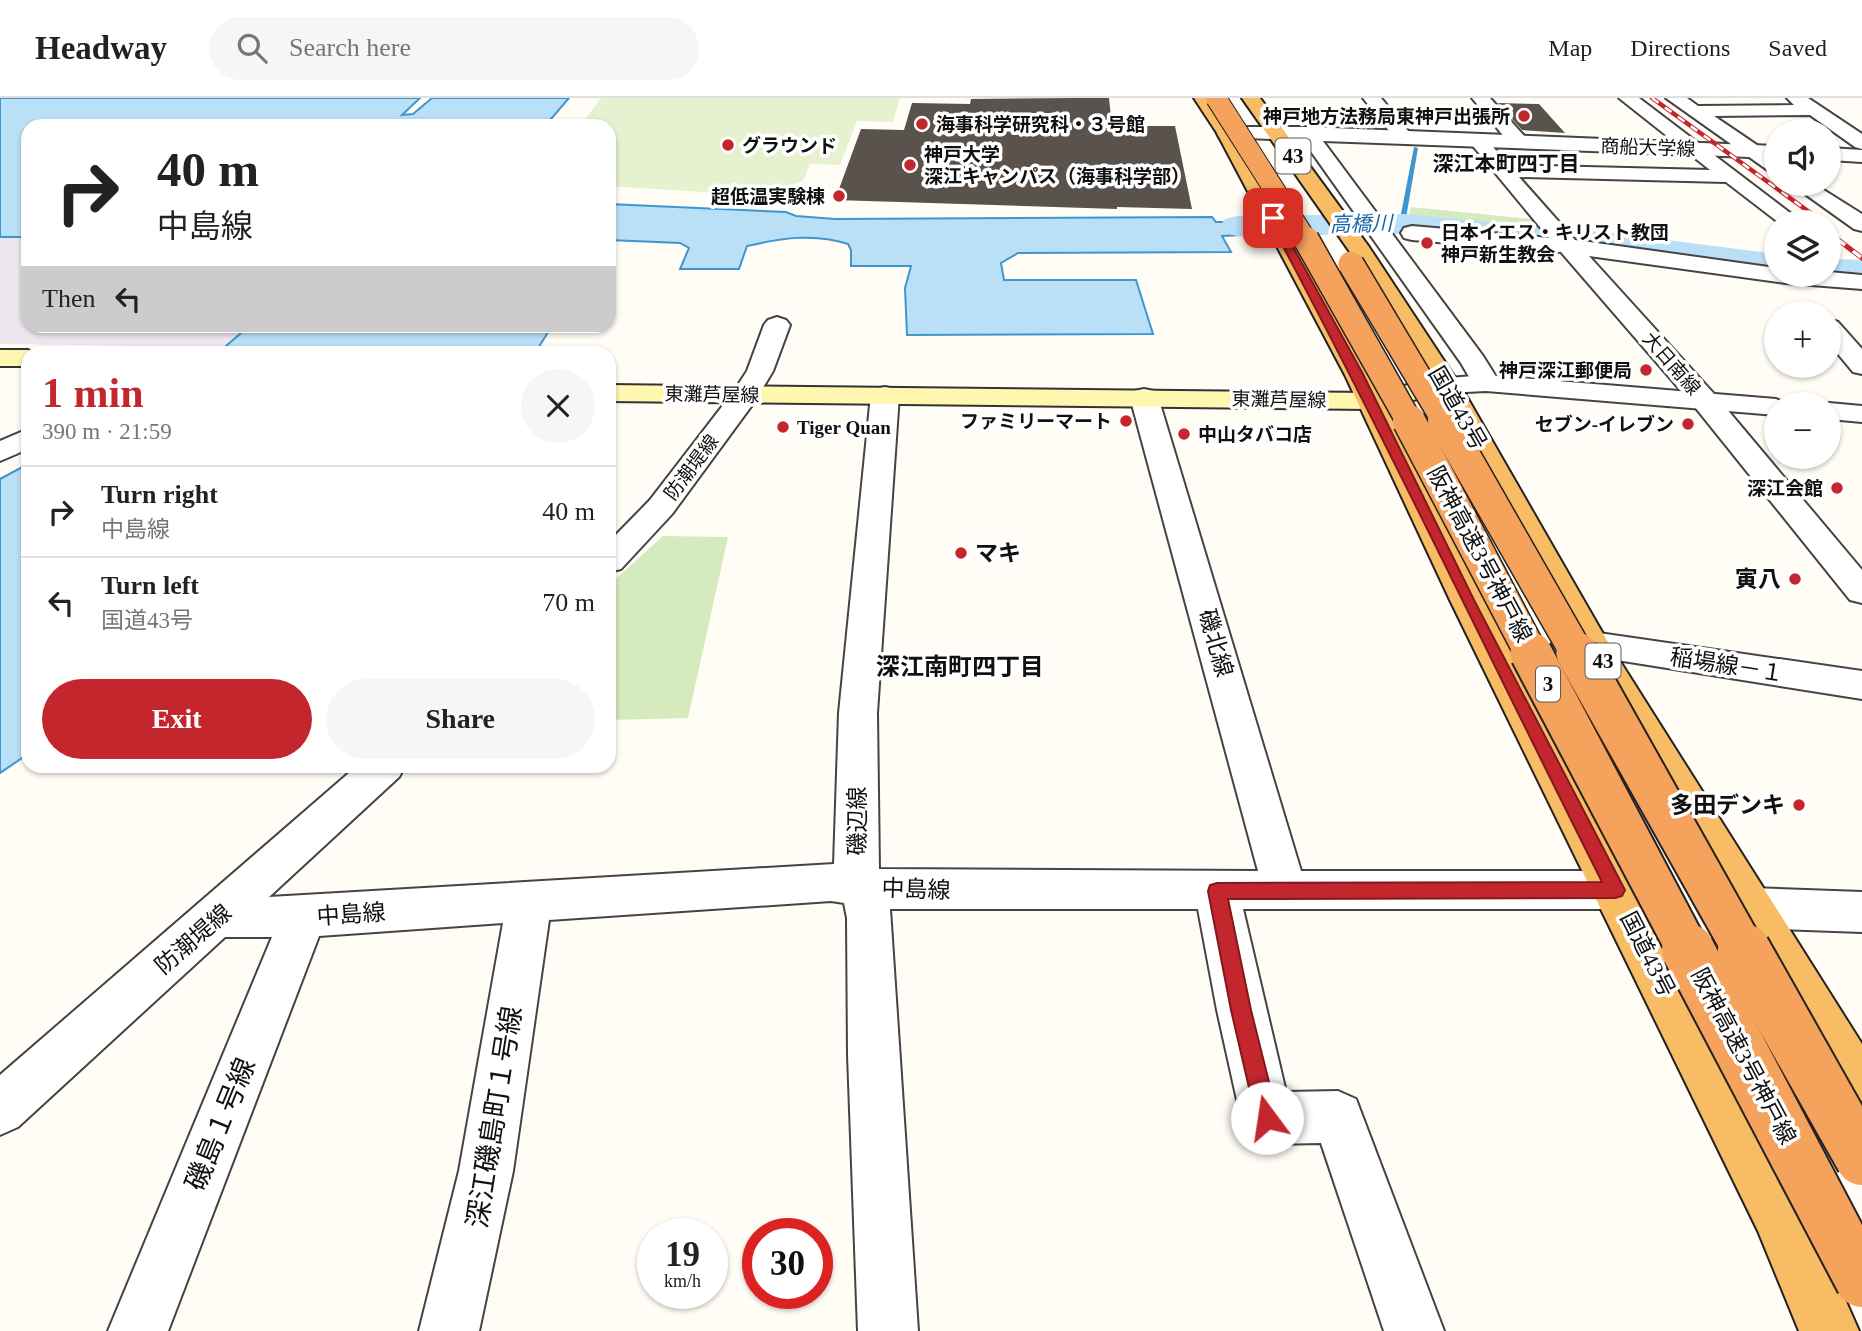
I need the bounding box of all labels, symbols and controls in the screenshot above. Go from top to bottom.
search box [209,17,699,80]
icon: search [233,29,271,67]
text: Headway [35,30,167,66]
text: Search here [289,33,411,62]
text: Map [1548,35,1592,61]
text: Directions [1630,35,1730,61]
text: Saved [1768,35,1827,61]
place label: 神戸地方法務局東神戸出張所 [1263,106,1510,127]
marker: 神戸地方法務局東神戸出張所 [1516,108,1532,124]
place label: 海事科学研究科・３号館 [936,114,1145,135]
marker: 海事科学研究科・３号館 [914,116,930,132]
map controls [1764,119,1841,469]
button: sound [1764,119,1841,196]
place label: グラウンド [742,135,837,156]
street label: 商船大学線 [1600,135,1696,160]
marker: グラウンド [720,137,736,153]
road number: 43 [1276,139,1310,174]
text: 40 m [157,142,259,197]
place label: 神戸大学 深江キャンパス（海事科学部） [924,144,1190,187]
icon: right [42,147,133,238]
district label: 深江本町四丁目 [1433,152,1580,176]
marker: 神戸大学 深江キャンパス（海事科学部） [902,157,918,173]
place label: 超低温実験棟 [711,186,825,207]
marker: 超低温実験棟 [831,188,847,204]
pin [1243,188,1303,248]
icon: arrive [1254,199,1292,237]
text: 中島線 [157,208,253,244]
button: layers [1764,210,1841,287]
water label: 高橋川 [1329,211,1395,237]
place label: 日本イエス・キリスト教団 神戸新生教会 [1441,222,1669,265]
marker: 日本イエス・キリスト教団 神戸新生教会 [1419,235,1435,251]
icon: left [109,280,147,318]
text: Then [42,284,95,313]
button: + [1764,301,1841,378]
street label: 大日南線 [1639,328,1704,399]
place label: 神戸深江郵便局 [1499,360,1632,381]
street label: 国道43号 [1424,362,1491,454]
marker: 神戸深江郵便局 [1638,362,1654,378]
button: close [521,369,595,443]
text: 1 min [42,370,144,416]
street label: 東灘芦屋線 [664,383,760,406]
street label: 東灘芦屋線 [1231,388,1327,411]
button: − [1764,392,1841,469]
place label: ファミリーマート [960,411,1112,432]
marker: ファミリーマート [1118,413,1134,429]
place label: セブン-イレブン [1535,414,1674,435]
marker: セブン-イレブン [1680,416,1696,432]
place label: Tiger Quan [797,417,891,438]
text: 390 m · 21:59 [42,419,172,444]
marker: Tiger Quan [775,419,791,435]
place label: 中山タバコ店 [1198,424,1312,445]
marker: 中山タバコ店 [1176,426,1192,442]
street label: 防潮堤線 [660,431,723,504]
street label: 阪神高速3号神戸線 [1423,462,1536,646]
place label: 深江会館 [1747,478,1823,499]
text: Turn right [101,480,218,509]
marker: 深江会館 [1829,480,1845,496]
icon: right [42,493,80,531]
text: 40 m [542,497,595,526]
text: 中島線 [101,517,170,542]
place label: マキ [975,541,1021,566]
marker: マキ [953,545,969,561]
place label: 寅八 [1735,567,1781,592]
text: Turn left [101,571,199,600]
marker: 寅八 [1787,571,1803,587]
icon: left [42,584,80,622]
text: 70 m [542,588,595,617]
street label: 磯北線 [1194,607,1237,680]
text: 国道43号 [101,608,193,633]
road number: 43 [1586,644,1620,678]
street label: 稲場線－１ [1668,644,1786,687]
district label: 深江南町四丁目 [876,654,1044,680]
road number: 3 [1536,666,1560,702]
button: Exit [42,679,312,759]
button: Share [326,679,595,759]
street label: 磯辺線 [845,787,870,856]
place label: 多田デンキ [1670,793,1785,818]
marker: 多田デンキ [1791,797,1807,813]
street label: 中島線 [881,876,951,903]
street label: 防潮堤線 [150,900,236,979]
street label: 中島線 [316,900,386,929]
street label: 国道43号 [1616,908,1680,1001]
street label: 阪神高速3号神戸線 [1687,964,1800,1148]
street label: 深江磯島町１号線 [462,1004,527,1230]
street label: 磯島１号線 [180,1053,261,1195]
position arrow [1230,1081,1304,1155]
speed limit sign: 30 [742,1218,833,1309]
text: 19 [665,1235,700,1274]
text: km/h [664,1271,701,1291]

